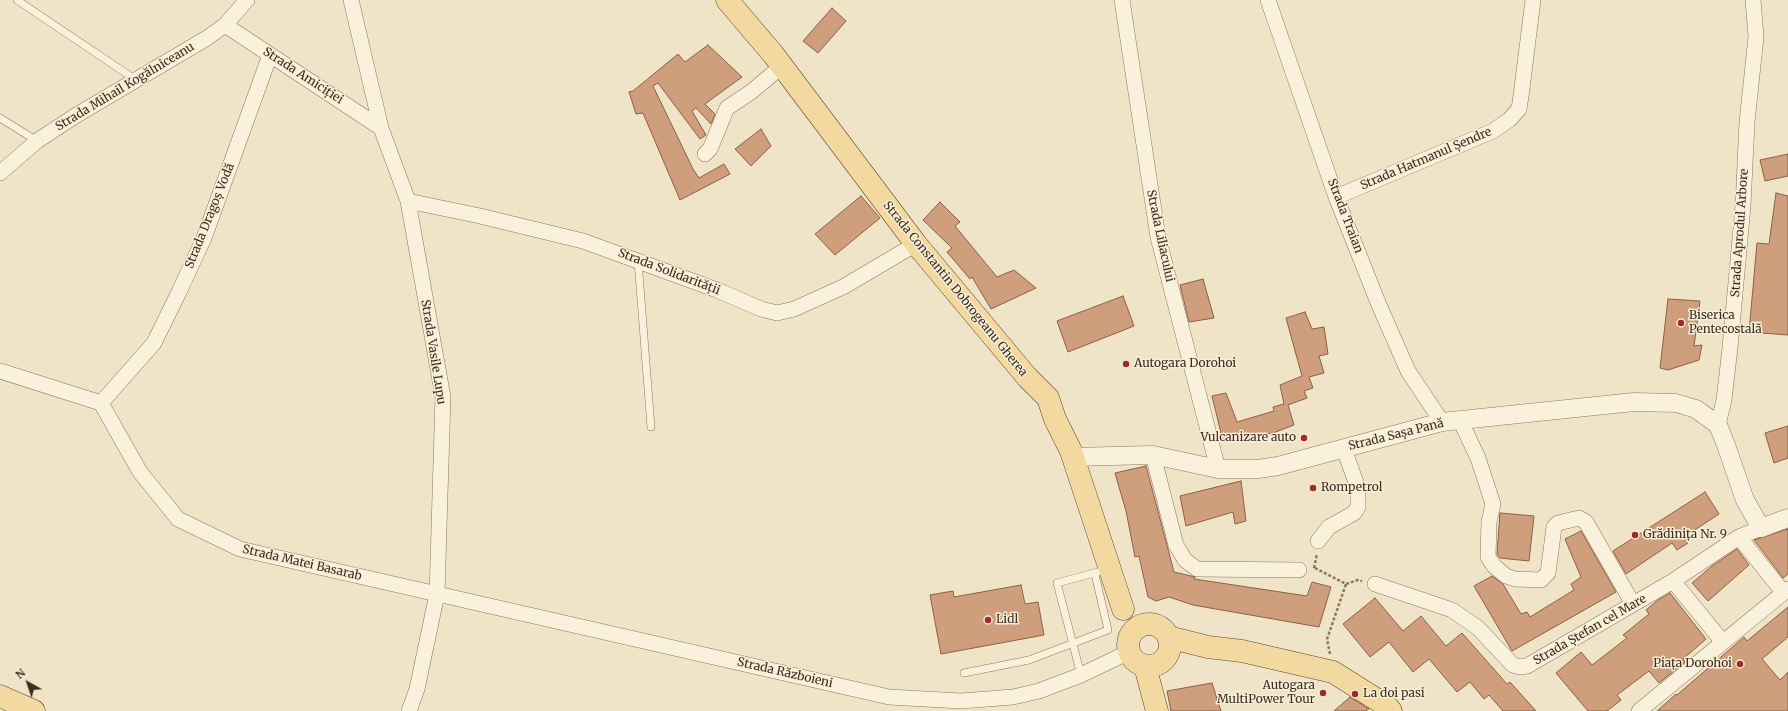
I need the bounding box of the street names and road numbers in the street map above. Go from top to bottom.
street label: Strada Mihail Kogălniceanu [53,40,197,134]
street label: Strada Amiciției [260,45,346,107]
street label: Strada Hatmanul Șendre [1358,125,1494,193]
street label: Strada Dragoș Vodă [182,161,238,271]
street label: Strada Aprodul Arbore [1728,168,1752,298]
street label: Strada Traian [1324,177,1366,255]
street label: Strada Liliacului [1143,189,1177,283]
street label: Strada Constantin Dobrogeanu Gherea [880,199,1030,379]
street label: Strada Solidarității [616,246,722,298]
street label: Strada Vasile Lupu [418,298,448,406]
street label: Strada Sașa Pană [1347,416,1445,454]
street label: Strada Matei Basarab [241,542,363,584]
street label: Strada Ștefan cel Mare [1531,592,1649,668]
street label: Strada Războieni [736,655,834,691]

